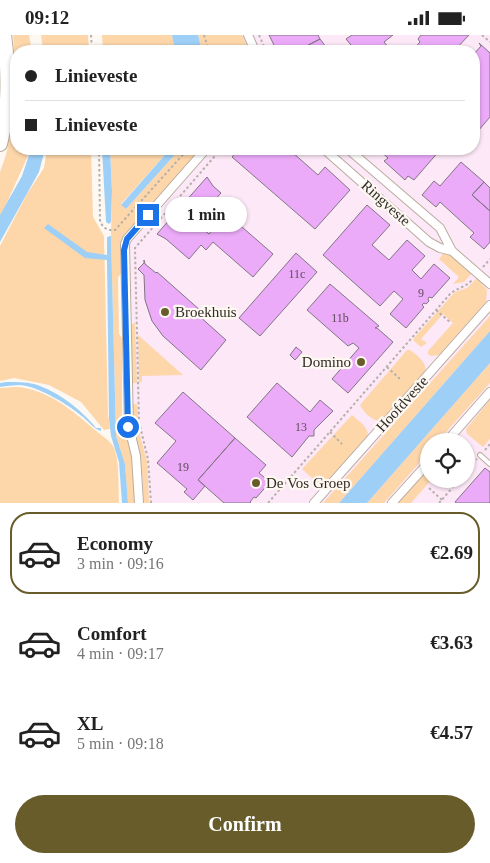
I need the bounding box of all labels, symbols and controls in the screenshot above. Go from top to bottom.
text: 09:12 [25,7,69,28]
text: Linieveste [55,65,137,86]
text: Linieveste [55,114,137,135]
street label: Ringveste [358,177,414,229]
callout: 1 min [166,197,248,233]
route end [137,204,159,226]
text: 1 min [187,206,225,223]
house number: 11c [289,267,305,281]
house number: 9 [418,286,424,300]
place label: Broekhuis [175,304,237,320]
marker: Broekhuis [159,306,171,318]
house number: 11b [331,311,349,325]
place label: Domino [302,354,351,370]
marker: Domino [355,356,367,368]
street label: Hoofdveste [373,373,431,435]
route start [117,416,139,438]
house number: 13 [295,420,307,434]
map controls [420,433,475,488]
button: locate [420,433,475,488]
house number: 19 [177,460,189,474]
place label: De Vos Groep [266,475,350,491]
marker: De Vos Groep [250,477,262,489]
icon: car [17,531,62,576]
text: Economy [77,533,153,554]
text: €2.69 [430,542,473,563]
text: 3 min · 09:16 [77,555,164,572]
icon: car [17,621,62,666]
text: Comfort [77,623,147,644]
text: €3.63 [430,632,473,653]
text: 4 min · 09:17 [77,645,164,662]
icon: car [17,711,62,756]
text: XL [77,713,103,734]
text: €4.57 [430,722,473,743]
text: 5 min · 09:18 [77,735,164,752]
button: Confirm [15,795,475,853]

